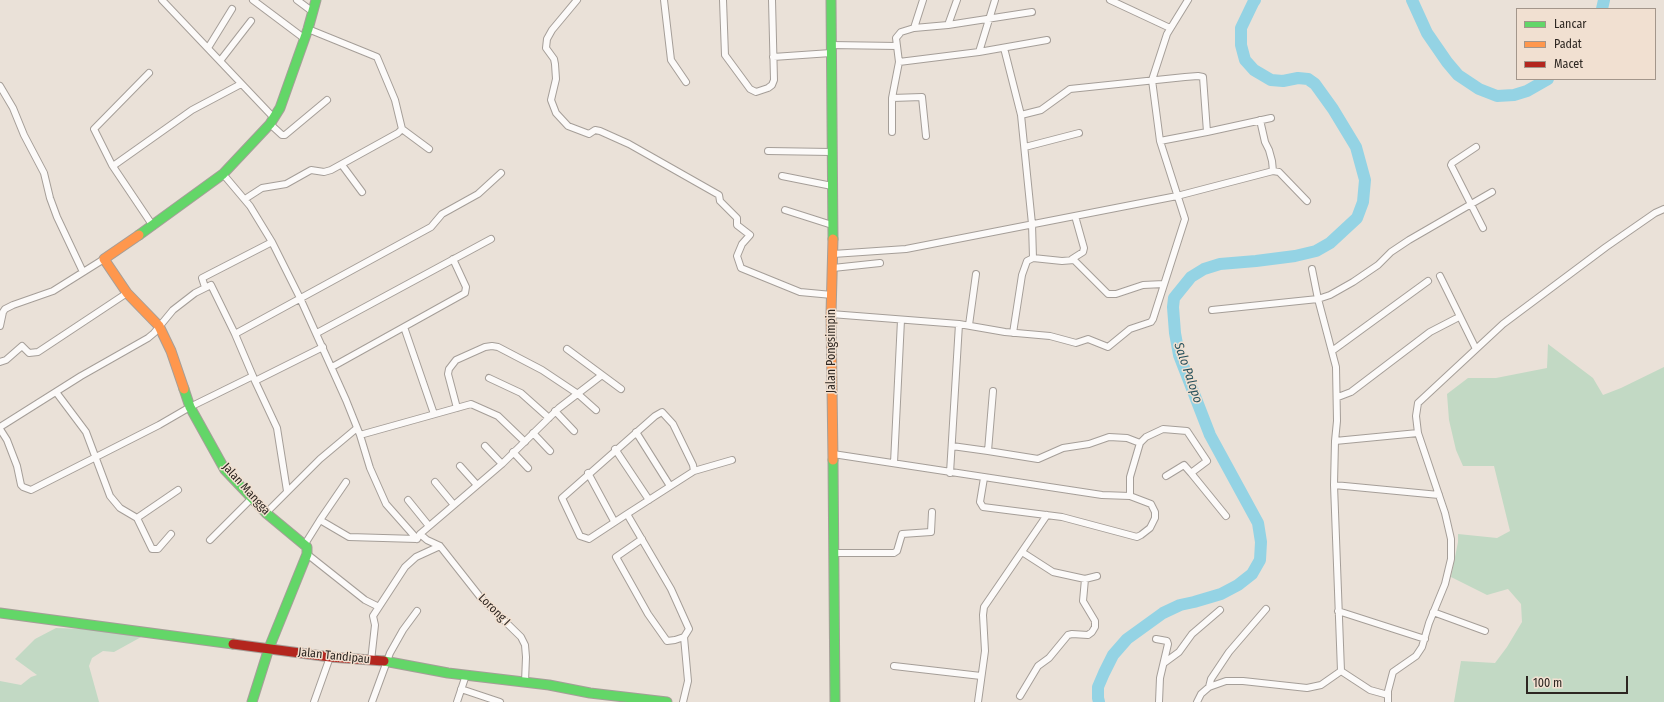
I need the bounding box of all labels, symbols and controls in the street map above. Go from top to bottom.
legend [1516,8,1656,80]
text: Lancar [1554,17,1587,31]
text: Padat [1554,37,1582,51]
text: Macet [1554,57,1583,71]
street label: Jalan Pongsimpin [825,309,839,393]
water label: Salo Palopo [1170,341,1206,405]
street label: Jalan Mangga [219,460,273,518]
street label: Lorong I [475,591,513,629]
street label: Jalan Tandipau [297,645,371,667]
scale bar [1528,668,1630,694]
text: 100 m [1533,676,1562,690]

